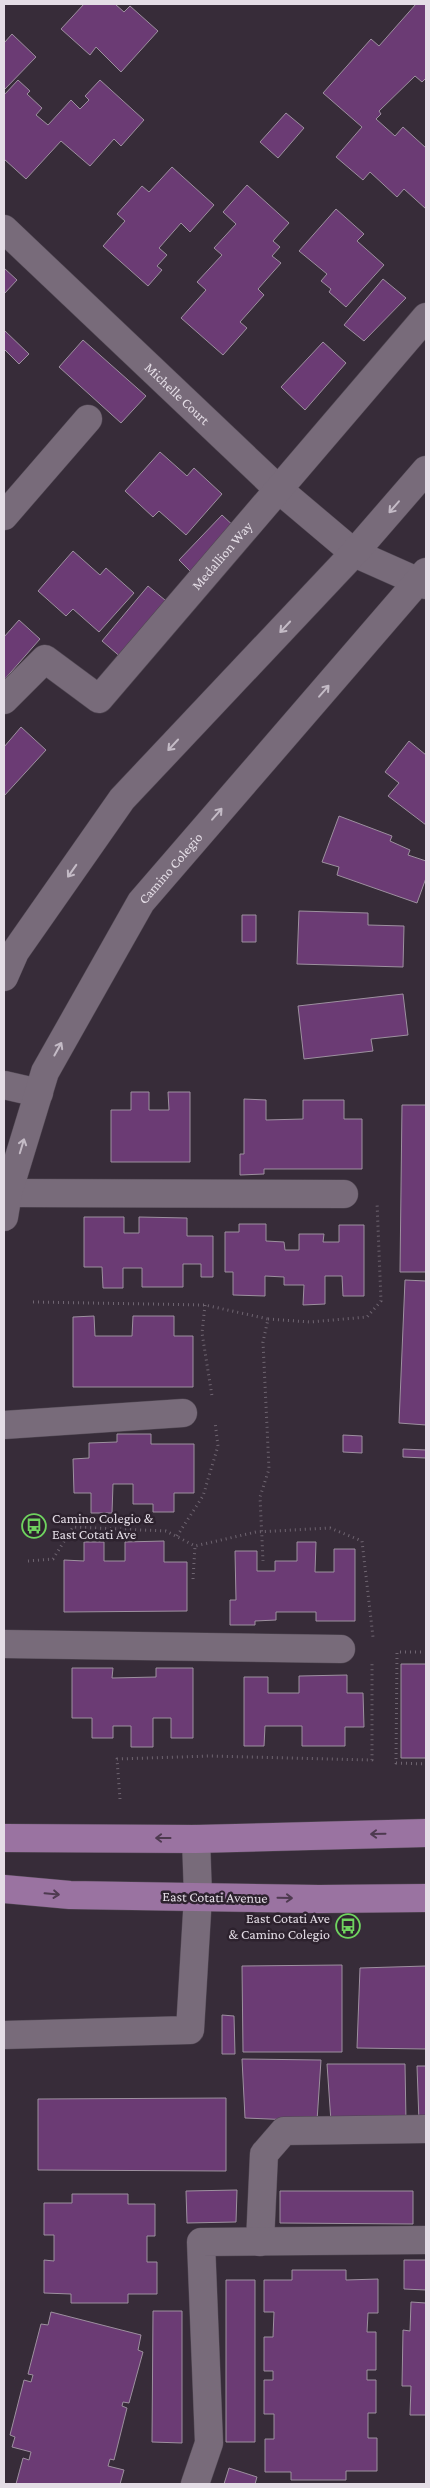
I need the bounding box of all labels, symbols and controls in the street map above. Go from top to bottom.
street label: Michelle Court [142,359,213,428]
one-way arrow [389,500,400,513]
street label: Medallion Way [188,518,256,593]
one-way arrow [279,621,291,633]
one-way arrow [318,684,329,697]
one-way arrow [167,739,179,751]
one-way arrow [212,807,223,820]
street label: Camino Colegio [135,829,206,907]
one-way arrow [67,864,77,878]
one-way arrow [54,1042,64,1056]
one-way arrow [18,1139,28,1155]
place label: Camino Colegio & East Cotati Ave [52,1510,154,1542]
bus stop icon: Camino Colegio & East Cotati Ave [21,1513,47,1539]
one-way arrow [370,1829,386,1839]
one-way arrow [155,1833,171,1843]
street label: East Cotati Avenue [162,1888,268,1906]
one-way arrow [44,1889,60,1898]
one-way arrow [276,1893,292,1903]
place label: East Cotati Ave & Camino Colegio [229,1910,330,1942]
bus stop icon: East Cotati Ave & Camino Colegio [335,1913,361,1939]

